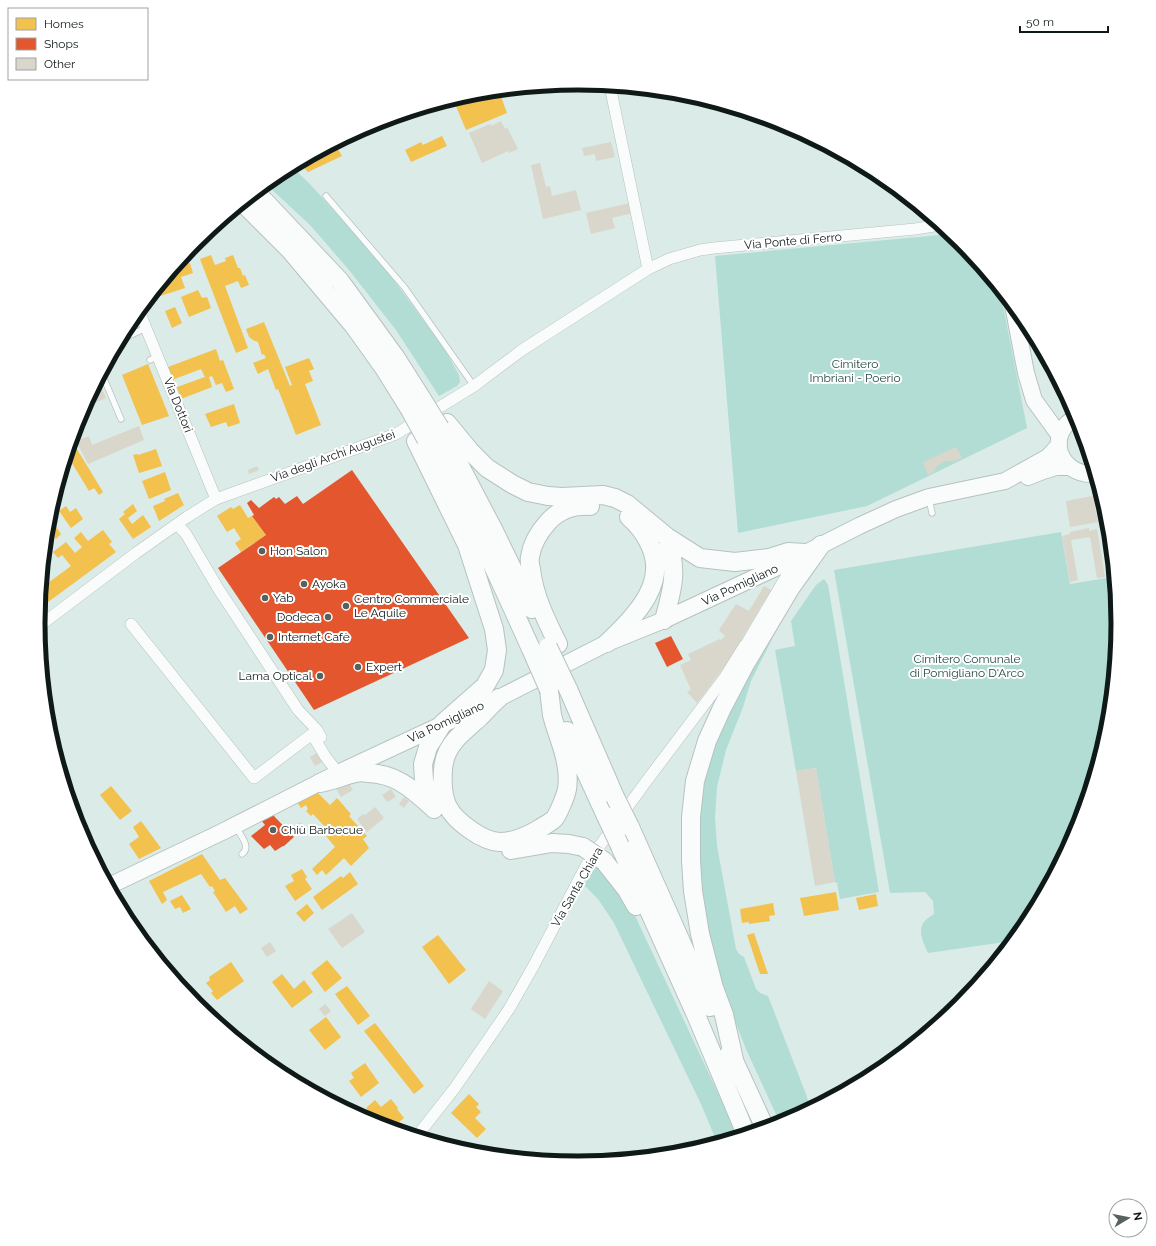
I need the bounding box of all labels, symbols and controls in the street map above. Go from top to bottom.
legend [8,8,148,80]
scale bar [1020,8,1108,34]
text: 50 m [1026,15,1054,29]
text: Homes [44,17,84,31]
text: Shops [44,37,79,51]
text: Other [44,57,76,71]
street label: Via Ponte di Ferro [744,230,842,252]
park label: Cimitero Imbriani - Poerio [809,357,901,385]
street label: Via Dottori [161,376,195,434]
street label: Via degli Archi Augustei [269,427,397,485]
place label: Hon Salon [270,544,327,558]
marker: Hon Salon [257,546,267,556]
street label: Via Pomigliano [700,561,780,609]
place label: Ayoka [312,577,346,591]
marker: Ayoka [299,579,309,589]
place label: Yab [273,591,294,605]
place label: Centro Commerciale Le Aquile [354,592,469,620]
marker: Yab [260,593,270,603]
marker: Centro Commerciale Le Aquile [341,601,351,611]
place label: Dodeca [277,610,320,624]
marker: Dodeca [323,612,333,622]
place label: Internet Cafè [278,630,350,644]
marker: Internet Cafè [265,632,275,642]
park label: Cimitero Comunale di Pomigliano D'Arco [910,652,1024,680]
place label: Expert [366,660,402,674]
marker: Expert [353,662,363,672]
place label: Lama Optical [239,669,313,683]
marker: Lama Optical [315,671,325,681]
street label: Via Pomigliano [406,698,486,746]
place label: Chiù Barbecue [281,823,363,837]
marker: Chiù Barbecue [268,825,278,835]
street label: Via Santa Chiara [548,845,606,929]
north arrow [1108,1198,1148,1238]
text: N [1130,1211,1144,1222]

